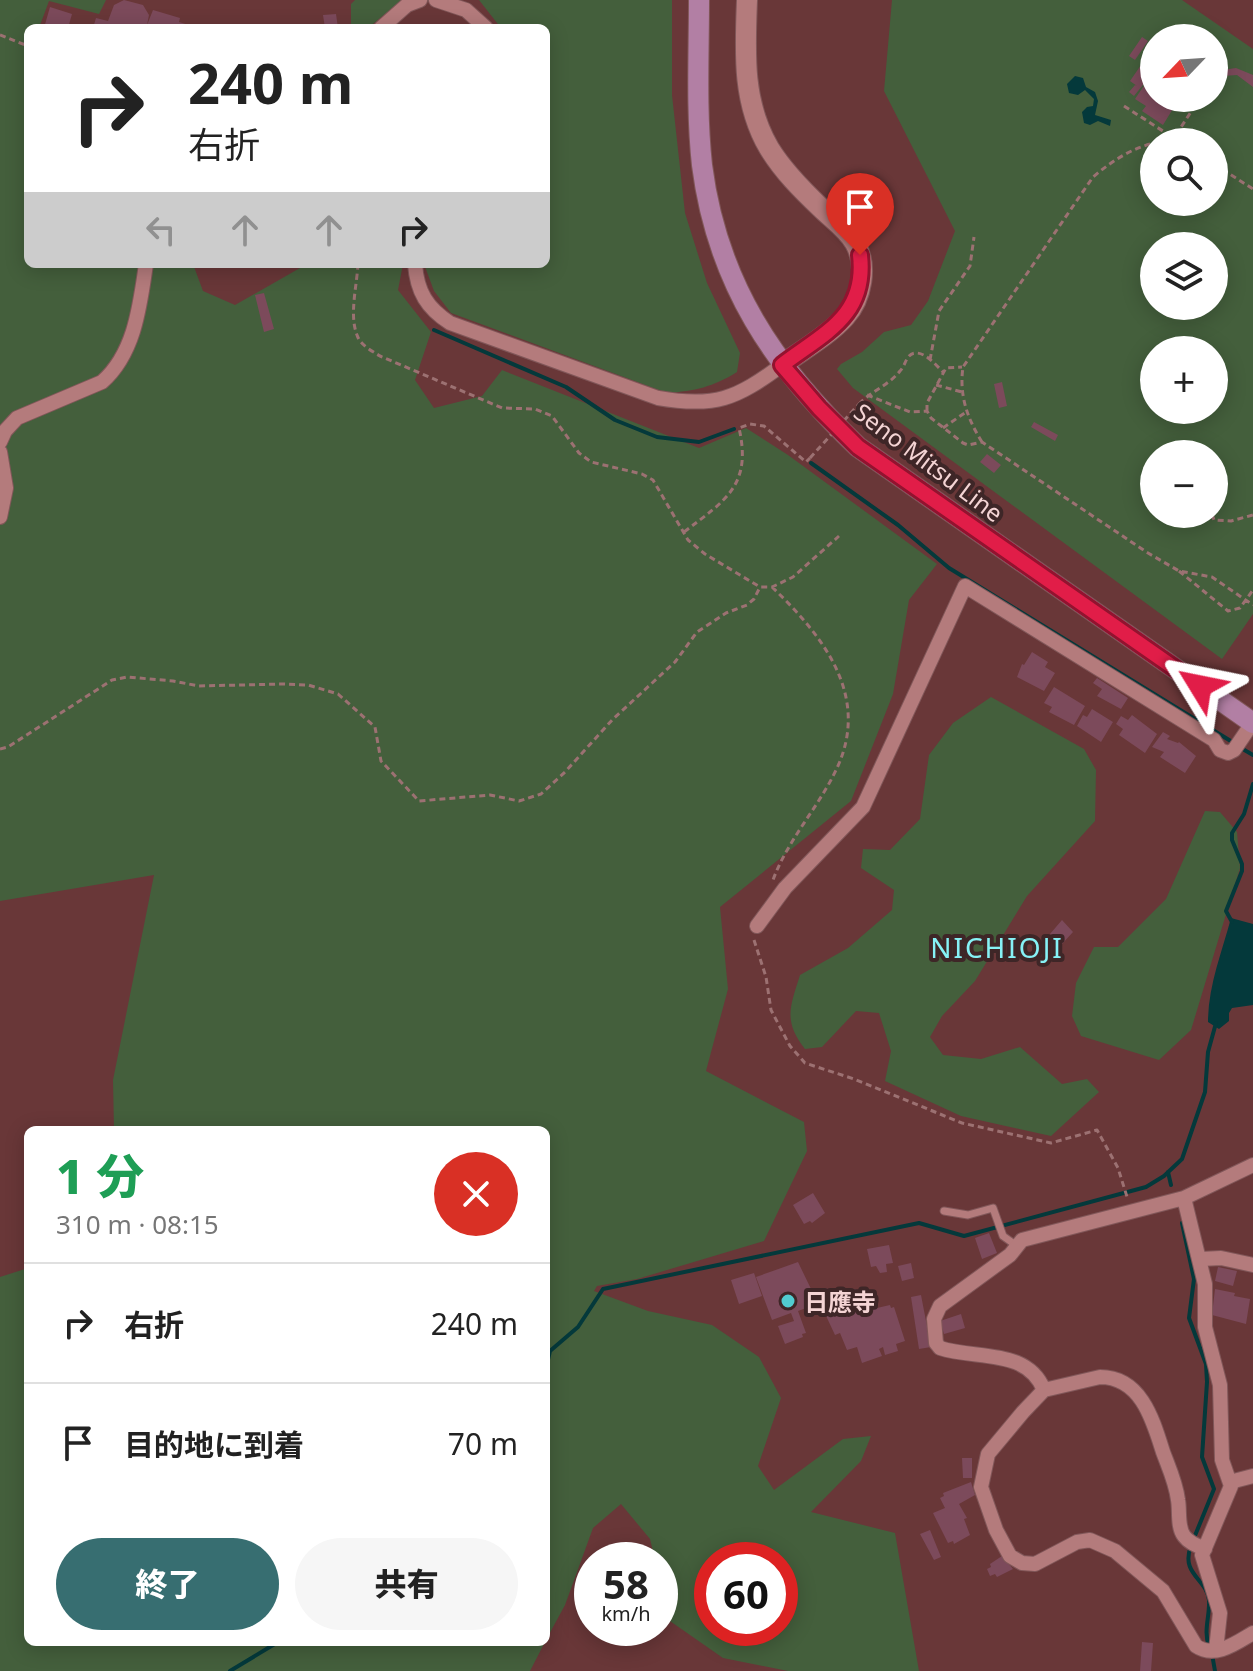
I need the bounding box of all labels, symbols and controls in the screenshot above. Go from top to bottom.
north arrow [1140,24,1228,112]
map controls [1140,24,1228,528]
text: 240 m [188,44,353,120]
icon: right [56,56,160,160]
text: 右折 [188,120,260,169]
button: search [1140,128,1228,216]
pin [826,173,894,255]
icon: arrive [838,185,882,229]
icon: left [139,208,183,252]
icon: ahead [223,208,267,252]
icon: ahead [307,208,351,252]
icon: right [391,208,435,252]
button: layers [1140,232,1228,320]
button: + [1140,336,1228,424]
street label: Seno Mitsu Line [848,395,1010,529]
button: − [1140,440,1228,528]
position arrow [1158,644,1242,728]
district label: NICHIOJI [930,928,1064,966]
text: 1 分 [56,1143,144,1208]
button: close [434,1152,518,1236]
text: 310 m · 08:15 [56,1206,219,1242]
place label: 日應寺 [804,1285,876,1318]
marker: 日應寺 [779,1292,797,1310]
icon: right [56,1301,100,1345]
text: 240 m [431,1303,518,1344]
text: 右折 [124,1304,184,1345]
icon: arrive [56,1421,100,1465]
text: 70 m [448,1423,518,1464]
text: 目的地に到着 [124,1424,304,1465]
button: 終了 [56,1538,279,1630]
button: 共有 [295,1538,518,1630]
speed limit sign: 60 [694,1542,798,1646]
text: 58 [603,1556,649,1611]
text: km/h [601,1600,651,1627]

